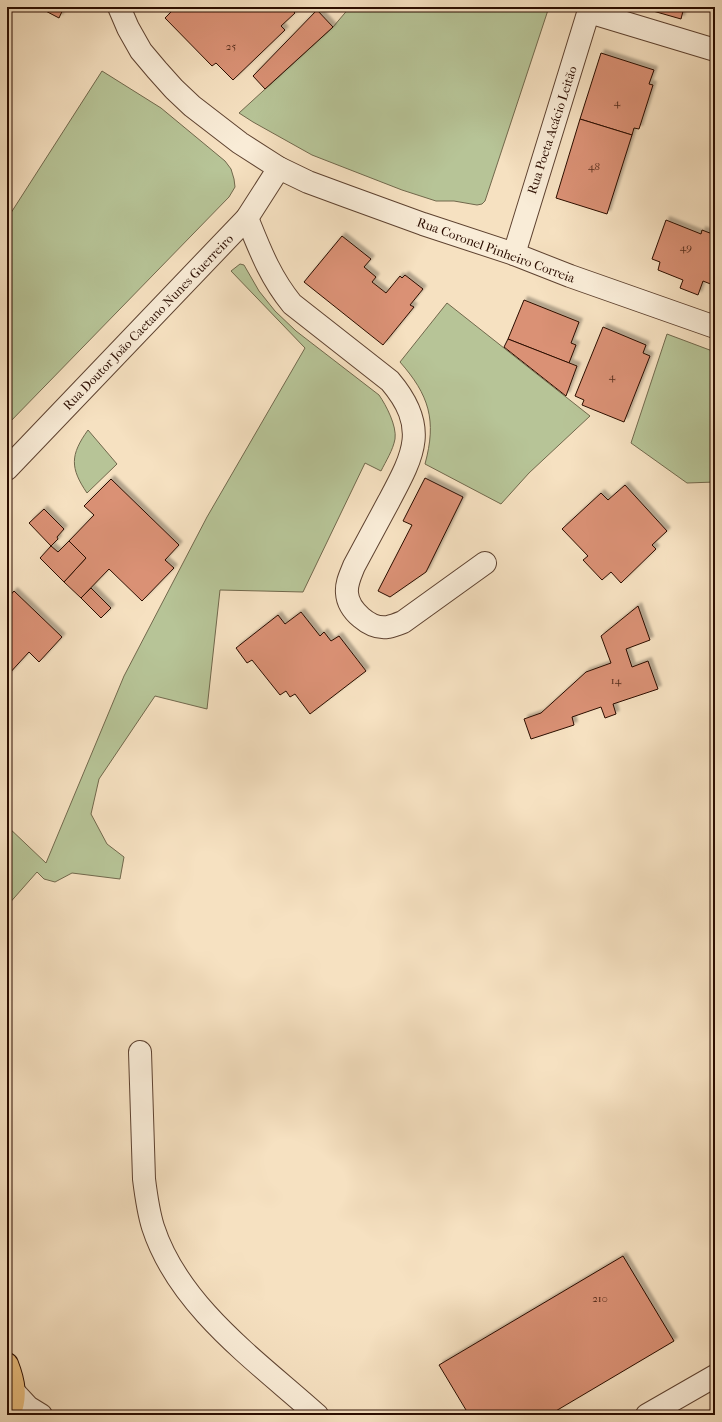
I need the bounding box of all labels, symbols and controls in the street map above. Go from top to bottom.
house number: 25 [226,40,236,53]
street label: Rua Poeta Acácio Leitão [524,64,580,196]
house number: 4 [614,96,621,109]
house number: 48 [588,160,600,173]
street label: Rua Coronel Pinheiro Correia [415,214,578,286]
street label: Rua Doutor João Caetano Nunes Guerreiro [60,231,237,413]
house number: 49 [680,241,692,254]
house number: 4 [609,370,616,383]
house number: 14 [611,674,622,687]
house number: 210 [592,1292,608,1305]

